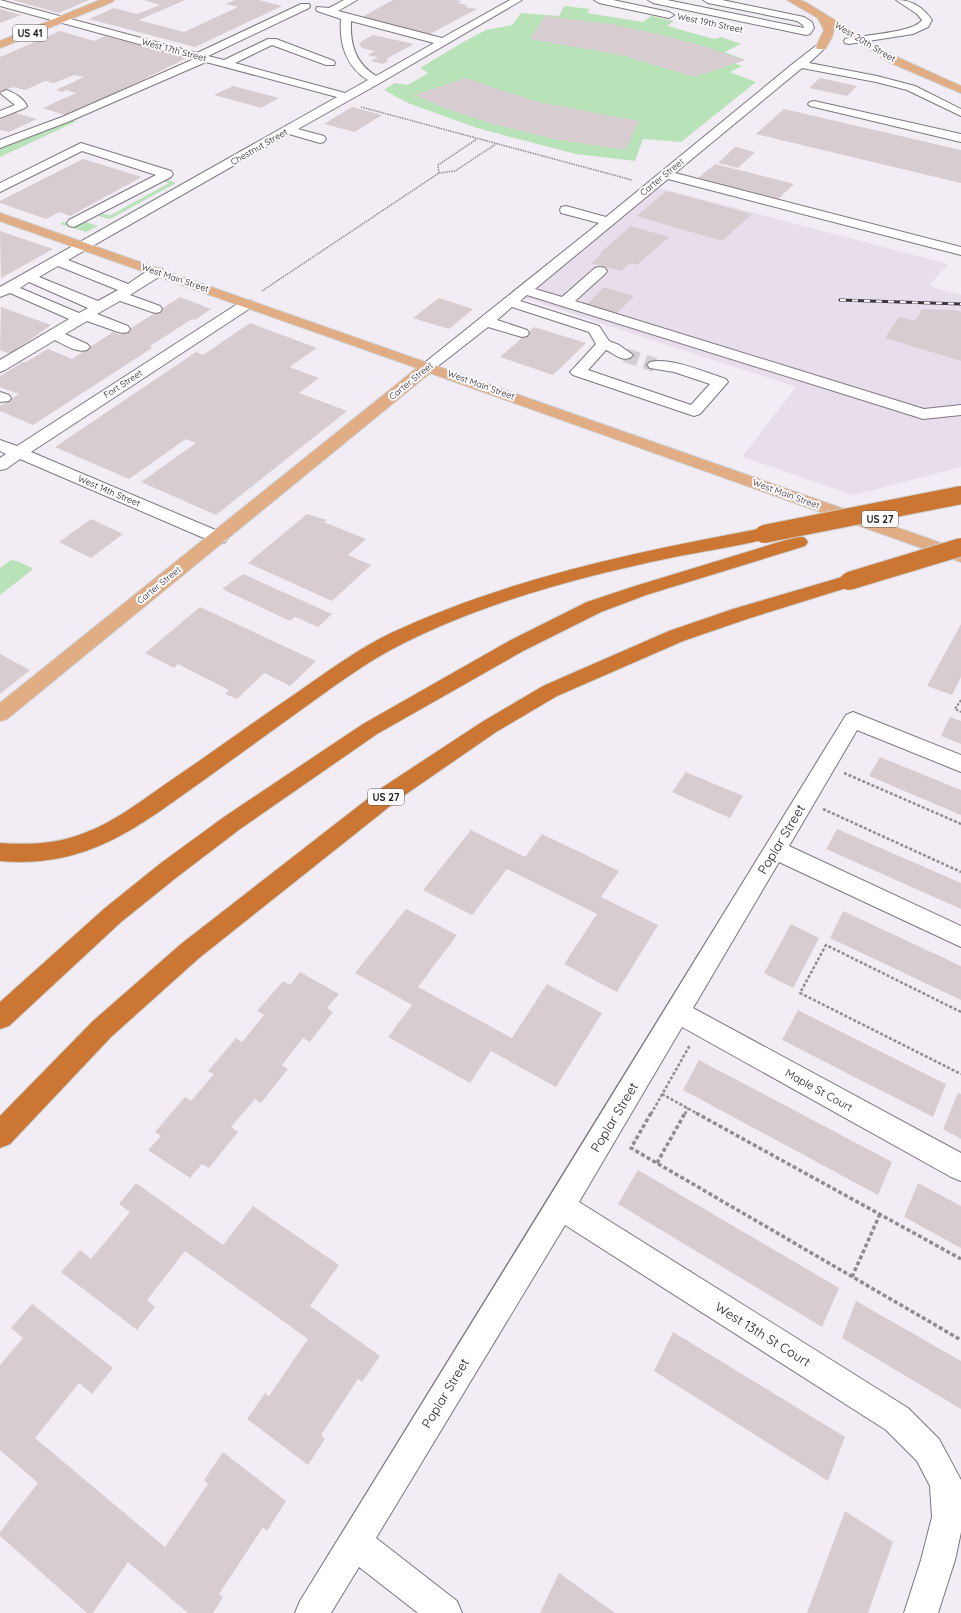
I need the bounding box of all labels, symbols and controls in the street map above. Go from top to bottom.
street label: West 19th Street [676,10,744,35]
street label: West 20th Street [833,19,898,64]
road number: US 41 [13,25,47,41]
street label: West 17th Street [141,36,208,63]
street label: Chestnut Street [228,126,289,167]
street label: Carter Street [637,156,686,198]
street label: West Main Street [140,261,210,294]
street label: Carter Street [386,360,435,402]
street label: Fort Street [101,367,144,400]
street label: West Main Street [446,367,516,402]
street label: West 14th Street [76,472,142,509]
street label: West Main Street [751,476,821,511]
road number: US 27 [862,511,898,527]
street label: Carter Street [134,564,183,606]
road number: US 27 [368,789,404,805]
street label: Poplar Street [754,801,808,877]
street label: Maple St Court [783,1066,855,1114]
street label: Poplar Street [587,1079,641,1155]
street label: West 13th St Court [712,1298,814,1370]
street label: Poplar Street [418,1355,472,1431]

